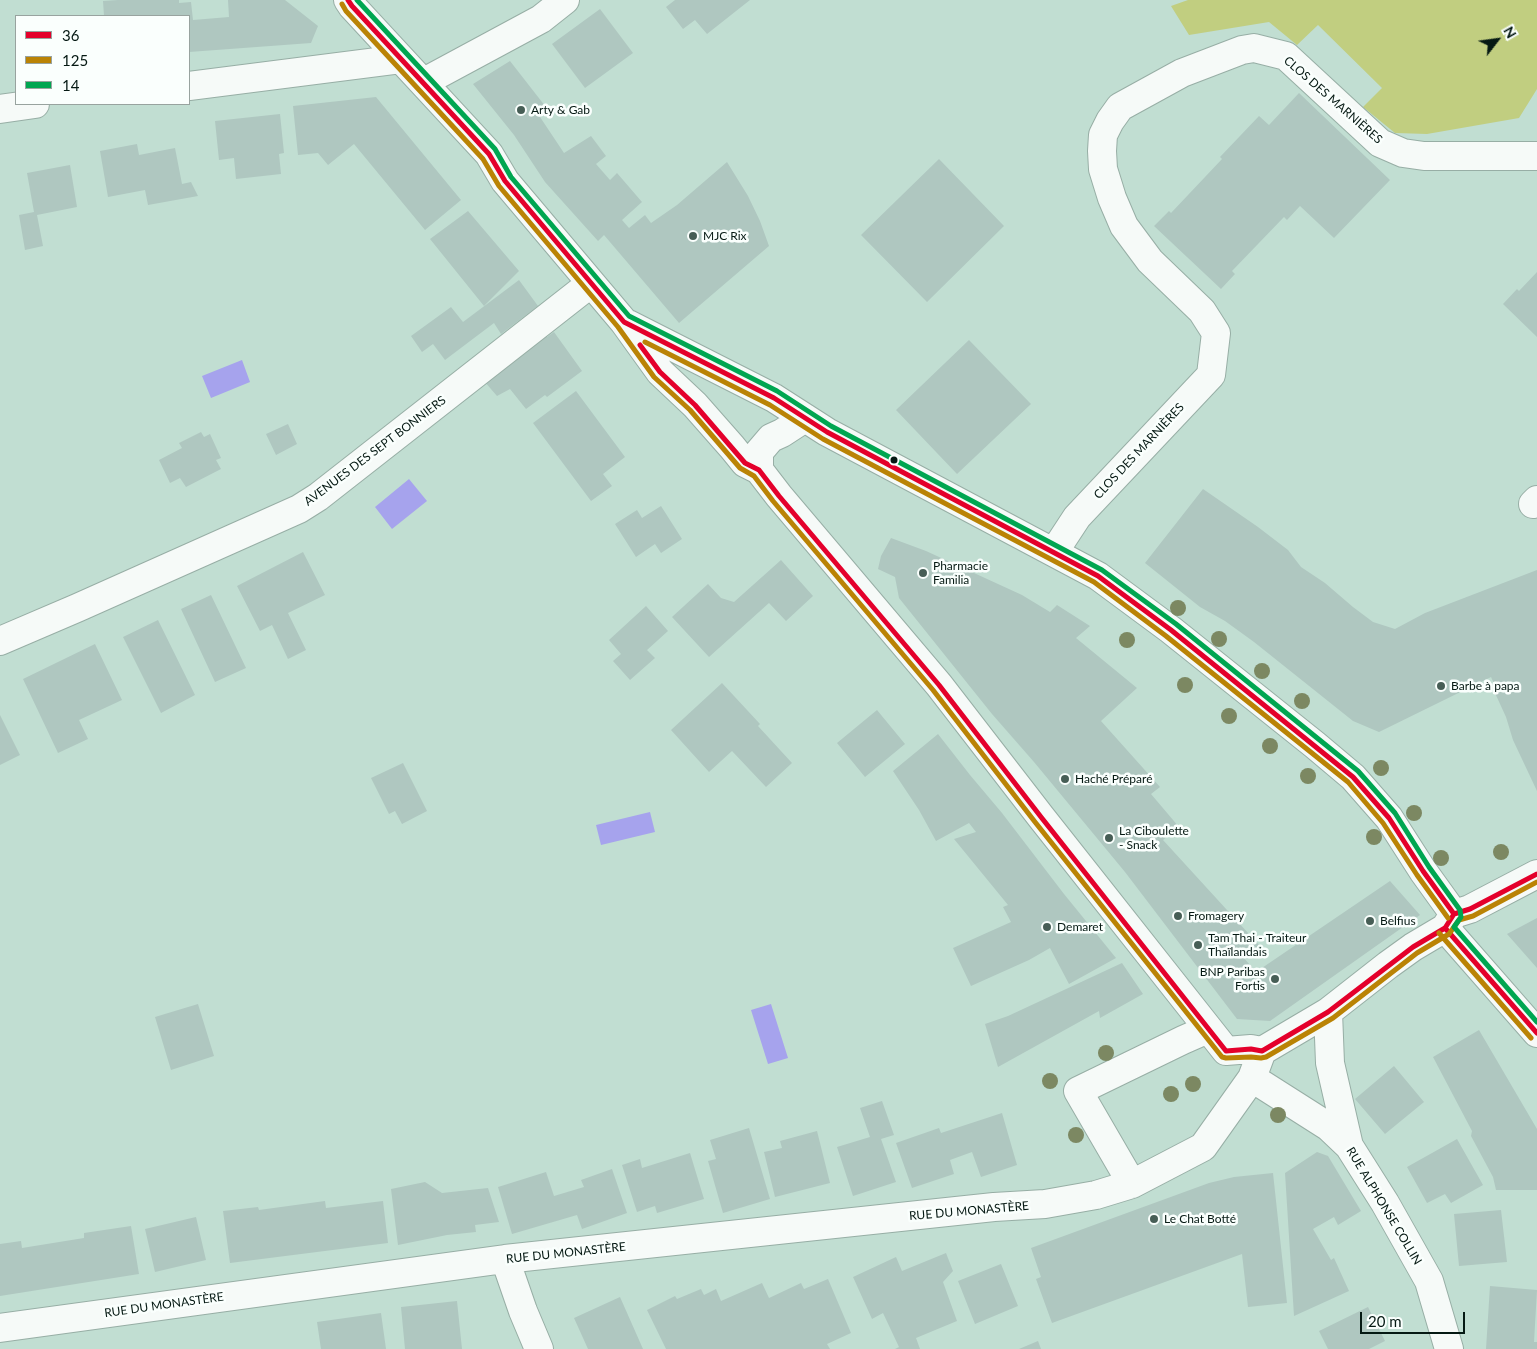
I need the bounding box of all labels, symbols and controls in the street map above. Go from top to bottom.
legend [15,15,190,105]
north arrow [1472,15,1522,65]
text: N [1500,23,1520,41]
text: 36 [62,26,79,44]
text: 125 [62,51,88,69]
street label: CLOS DES MARNIÈRES [1281,53,1385,147]
text: 14 [62,76,79,94]
place label: Arty & Gab [531,103,590,117]
marker: Arty & Gab [515,104,527,116]
place label: MJC Rix [703,229,747,243]
marker: MJC Rix [687,230,699,242]
street label: AVENUES DES SEPT BONNIERS [301,393,449,509]
street label: CLOS DES MARNIÈRES [1091,400,1187,502]
unlabelled marker [889,455,899,465]
place label: Pharmacie Familia [933,559,988,587]
marker: Pharmacie Familia [917,567,929,579]
place label: Barbe à papa [1451,679,1520,693]
marker: Barbe à papa [1435,680,1447,692]
place label: Haché Préparé [1075,772,1152,786]
marker: Haché Préparé [1059,773,1071,785]
place label: La Ciboulette - Snack [1119,824,1189,852]
marker: La Ciboulette - Snack [1103,832,1115,844]
place label: Fromagery [1188,909,1244,923]
marker: Fromagery [1172,910,1184,922]
place label: Belfius [1380,914,1416,928]
marker: Belfius [1364,915,1376,927]
place label: Demaret [1057,920,1103,934]
marker: Demaret [1041,921,1053,933]
place label: Tam Thai - Traiteur Thaïlandais [1208,931,1306,959]
marker: Tam Thai - Traiteur Thaïlandais [1192,939,1204,951]
place label: BNP Paribas Fortis [1200,965,1265,993]
marker: BNP Paribas Fortis [1269,973,1281,985]
street label: RUE ALPHONSE COLLIN [1343,1145,1425,1267]
street label: RUE DU MONASTÈRE [908,1199,1030,1223]
place label: Le Chat Botté [1164,1212,1236,1226]
marker: Le Chat Botté [1148,1213,1160,1225]
street label: RUE DU MONASTÈRE [505,1240,627,1266]
street label: RUE DU MONASTÈRE [103,1289,225,1321]
scale bar [1362,1302,1467,1334]
text: 20 m [1368,1312,1402,1330]

